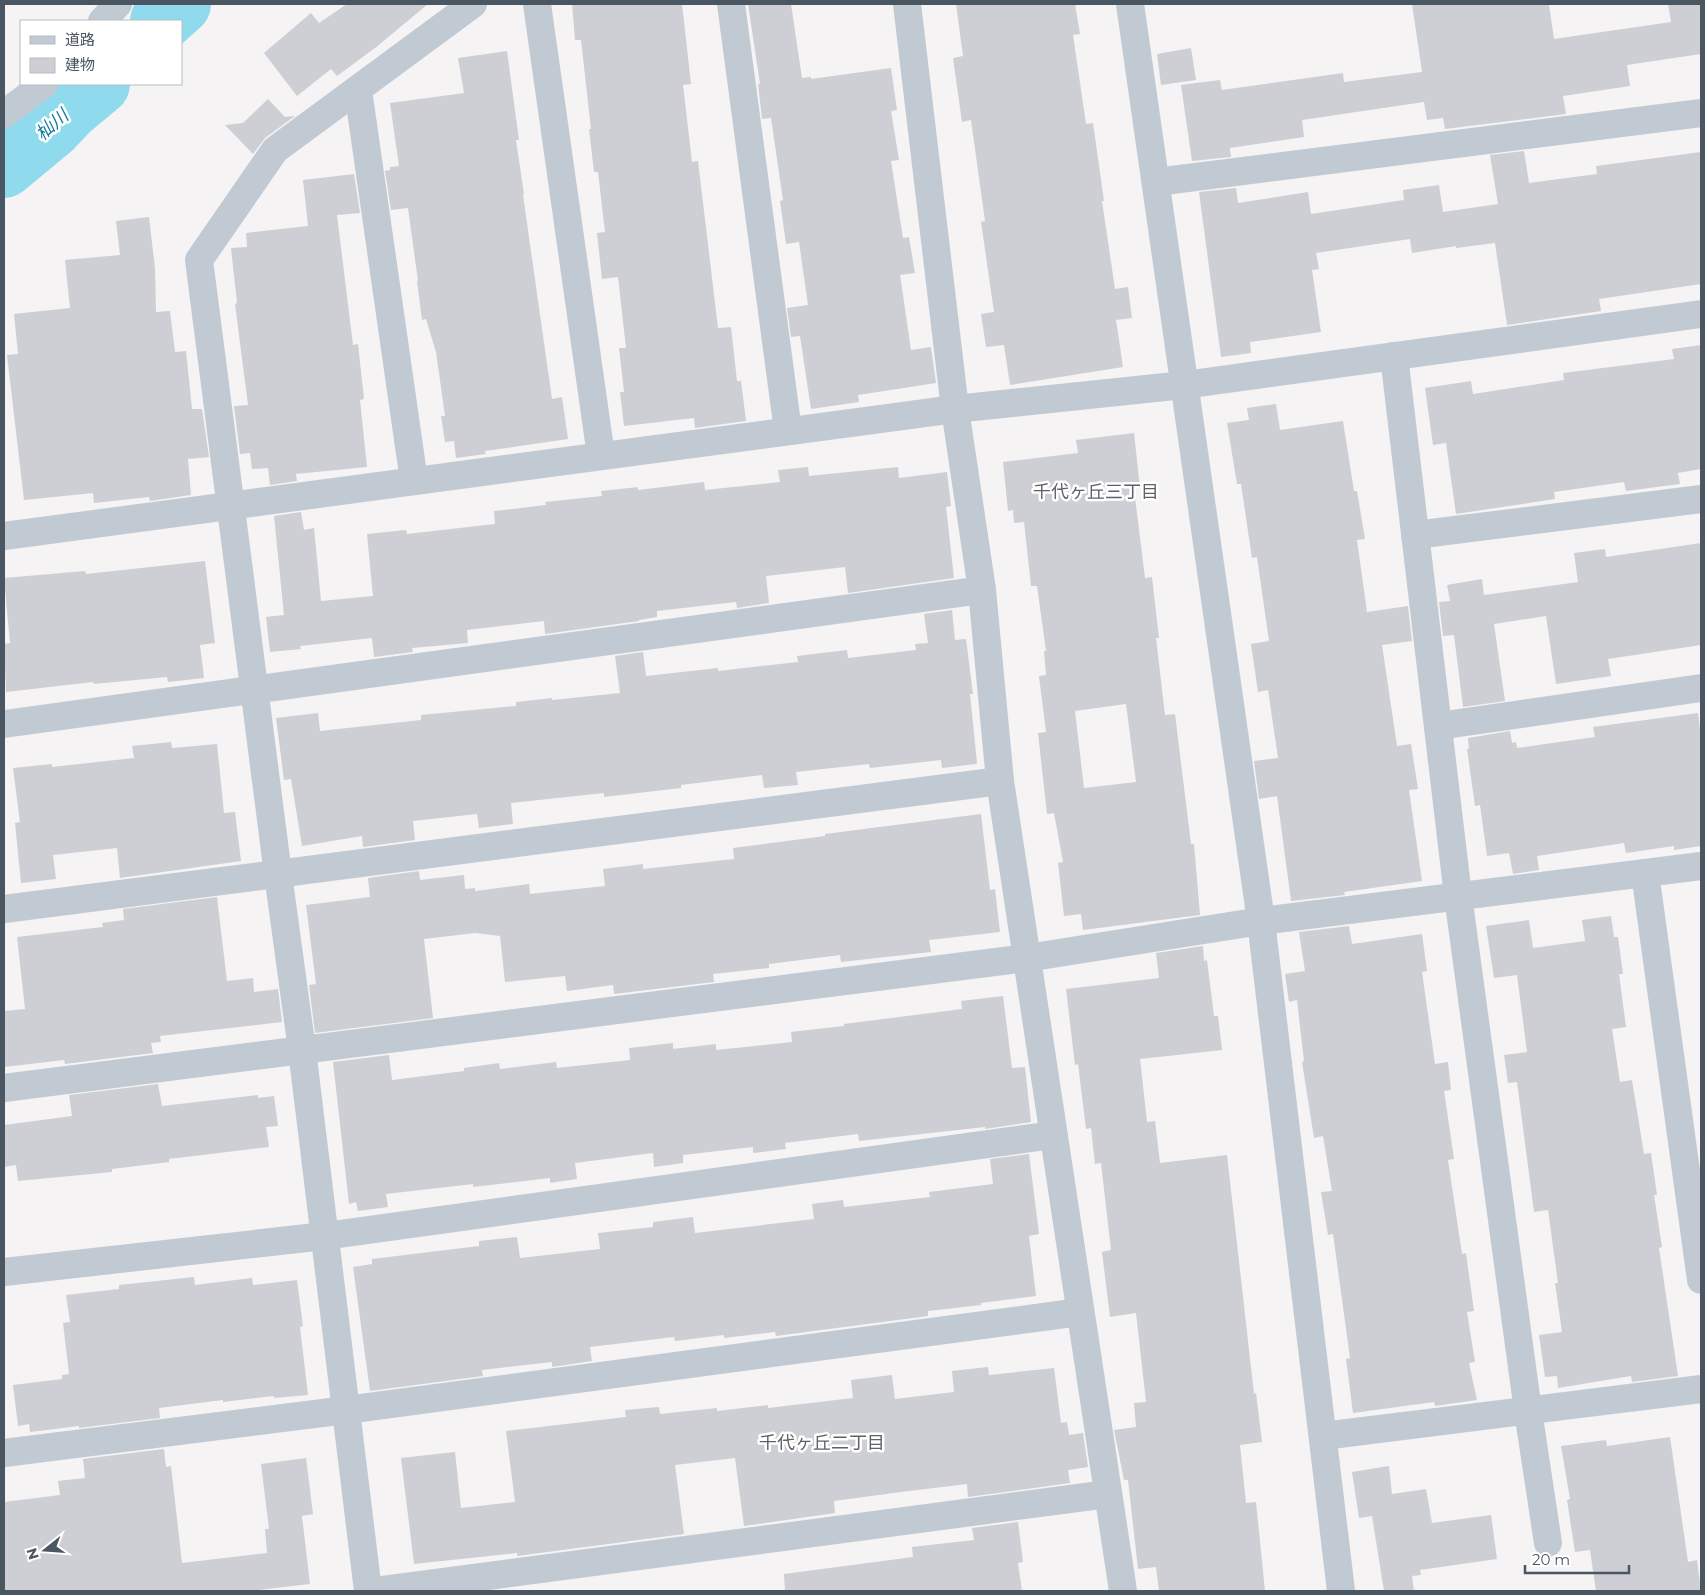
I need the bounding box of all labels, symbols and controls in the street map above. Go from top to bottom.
legend [20,20,182,85]
text: 道路 [65,30,95,49]
text: 建物 [65,55,95,74]
water label: 杣川 [31,104,74,145]
district label: 千代ヶ丘三丁目 [1033,481,1159,503]
district label: 千代ヶ丘二丁目 [759,1432,885,1454]
north arrow [20,1525,70,1575]
scale bar [1525,1542,1629,1574]
text: N [22,1546,43,1562]
text: 20 m [1532,1550,1570,1569]

